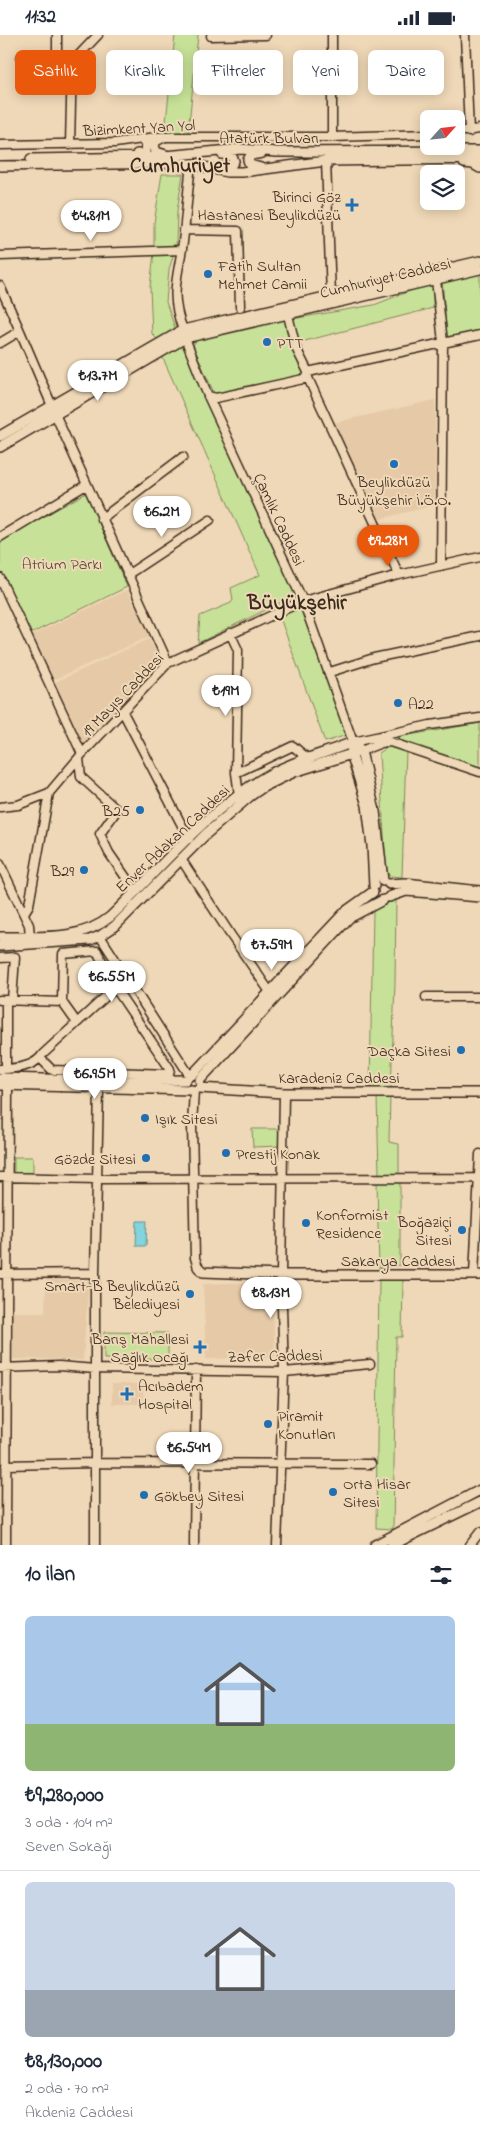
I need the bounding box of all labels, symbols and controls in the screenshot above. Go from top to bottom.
text: 11:32 [25,4,56,31]
chip: Satılık [15,50,96,95]
chip: Kiralık [106,50,183,95]
chip: Filtreler [193,50,283,95]
chip: Yeni [293,50,358,95]
chip: Daire [368,50,444,95]
north arrow [420,110,465,155]
map controls [420,110,465,210]
street label: Bizimkent Yan Yol [81,114,196,144]
street label: Atatürk Bulvarı [219,127,319,151]
district label: Cumhuriyet [130,152,231,184]
button: layers [420,165,465,210]
place label: Birinci Göz Hastanesi Beylikdüzü [198,186,341,228]
marker: Birinci Göz Hastanesi Beylikdüzü [345,198,359,212]
pin: ₺4.81M [50,199,132,242]
text: ₺4.81M [72,204,110,228]
street label: Cumhuriyet Caddesi [318,252,453,306]
place label: Fatih Sultan Mehmet Camii [217,255,307,297]
marker: Fatih Sultan Mehmet Camii [202,268,214,280]
place label: PTT [277,332,304,356]
marker: PTT [261,336,273,348]
pin: ₺13.7M [57,359,139,402]
text: ₺13.7M [78,364,118,388]
marker: Beylikdüzü Büyükşehir İ.Ö.O. [388,458,400,470]
street label: Çamlık Caddesi [246,469,310,570]
place label: Beylikdüzü Büyükşehir İ.Ö.O. [336,471,451,513]
pin: ₺6.2M [127,495,197,538]
text: ₺6.2M [144,500,180,524]
pin: ₺9.28M [347,525,429,567]
text: ₺9.28M [368,529,408,553]
park label: Atrium Parkı [22,553,102,577]
district label: Büyükşehir [246,589,347,621]
street label: 19 Mayıs Caddesi [77,647,170,743]
pin: ₺19M [196,675,256,717]
text: ₺19M [212,679,240,703]
place label: A22 [408,693,434,717]
marker: A22 [392,697,404,709]
street label: Enver Adakan Caddesi [111,780,236,899]
place label: B25 [101,800,130,824]
marker: B25 [134,804,146,816]
place label: B29 [49,860,74,884]
marker: B29 [78,864,90,876]
pin: ₺7.59M [231,929,313,971]
text: ₺7.59M [251,933,293,957]
pin: ₺6.55M [71,961,153,1003]
text: ₺6.55M [89,965,135,989]
place label: Daçka Sitesi [366,1040,451,1064]
marker: Daçka Sitesi [455,1044,467,1056]
pin: ₺6.95M [54,1057,136,1100]
text: ₺6.95M [74,1062,116,1086]
street label: Karadeniz Caddesi [278,1067,400,1091]
place label: Işık Sitesi [155,1108,218,1132]
marker: Işık Sitesi [139,1112,151,1124]
place label: Prestij Konak [236,1143,321,1167]
marker: Prestij Konak [220,1147,232,1159]
place label: Gözde Sitesi [54,1148,136,1172]
marker: Gözde Sitesi [140,1152,152,1164]
place label: Konformist Residence [316,1204,389,1246]
place label: Boğaziçi Sitesi [397,1211,452,1253]
marker: Konformist Residence [300,1217,312,1229]
marker: Boğaziçi Sitesi [456,1224,468,1236]
street label: Sakarya Caddesi [341,1250,455,1274]
place label: Smart-B Beylikdüzü Belediyesi [44,1275,180,1317]
pin: ₺8.13M [230,1277,312,1319]
text: ₺8.13M [252,1281,290,1305]
marker: Smart-B Beylikdüzü Belediyesi [184,1288,196,1300]
place label: Barış Mahallesi Sağlık Ocağı [90,1328,189,1370]
marker: Barış Mahallesi Sağlık Ocağı [193,1340,207,1354]
street label: Zafer Caddesi [227,1344,323,1370]
place label: Acıbadem Hospital [138,1375,204,1417]
marker: Acıbadem Hospital [120,1387,134,1401]
place label: Piramit Konutları [278,1405,336,1447]
marker: Piramit Konutları [262,1418,274,1430]
pin: ₺6.54M [148,1431,230,1474]
text: ₺6.54M [167,1436,211,1460]
place label: Orta Hisar Sitesi [343,1473,410,1515]
place label: Gökbey Sitesi [154,1485,244,1509]
marker: Orta Hisar Sitesi [327,1486,339,1498]
marker: Gökbey Sitesi [138,1489,150,1501]
text: 10 ilan [25,1560,75,1590]
icon: filters [427,1561,455,1589]
icon: home [195,1649,285,1739]
text: ₺9,280,000 [25,1781,104,1811]
text: 3 oda · 104 m² [25,1811,113,1835]
text: Seven Sokağı [25,1835,112,1859]
icon: home [195,1914,285,2004]
text: ₺8,130,000 [25,2047,102,2077]
text: 2 oda · 70 m² [25,2077,109,2101]
text: Akdeniz Caddesi [25,2101,133,2125]

